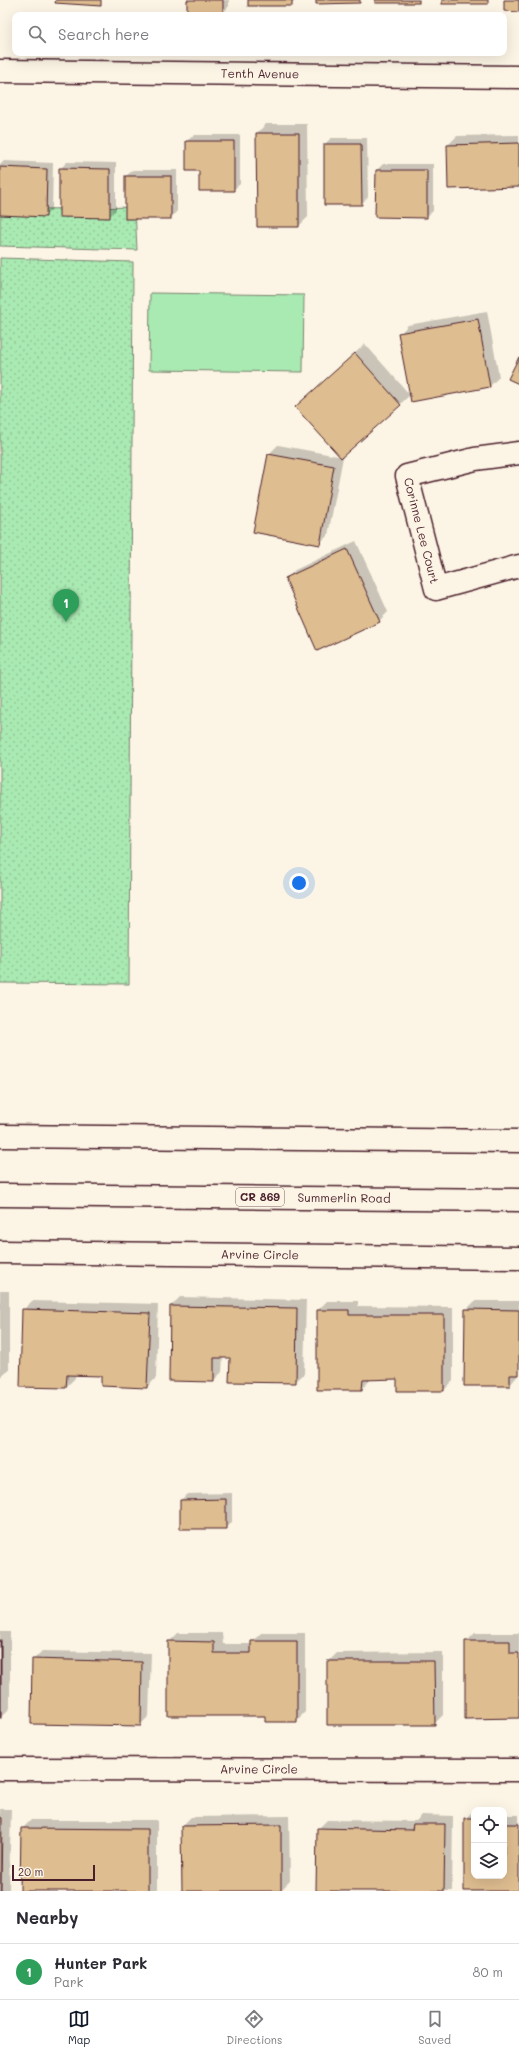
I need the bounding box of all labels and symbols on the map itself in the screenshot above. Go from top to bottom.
street label: Tenth Avenue [221,65,299,81]
street label: Corinne Lee Court [401,476,443,585]
pin: 1 [53,589,79,622]
your location [289,873,309,893]
road number: CR 869 [236,1188,284,1206]
street label: Summerlin Road [297,1189,391,1206]
street label: Arvine Circle [221,1246,299,1262]
street label: Arvine Circle [220,1760,298,1777]
scale bar [12,1863,95,1882]

